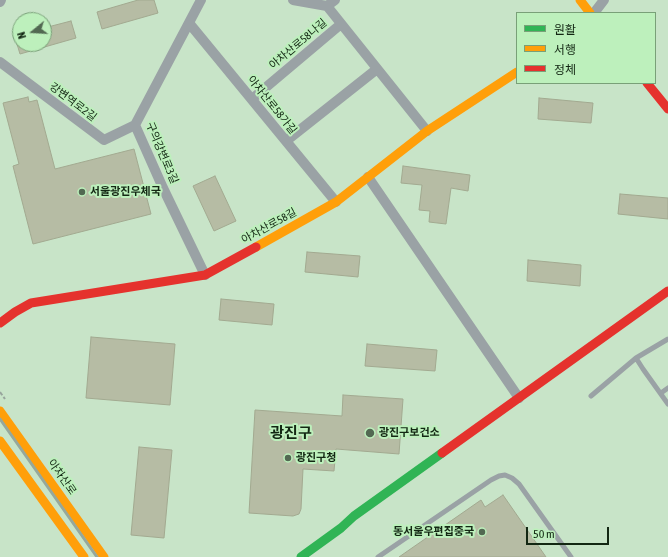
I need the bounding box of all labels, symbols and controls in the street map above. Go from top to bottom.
north arrow [12,12,52,52]
legend [516,12,656,84]
street label: 아차산로58나길 [267,16,329,72]
text: 원활 [554,23,576,37]
text: N [15,30,28,40]
text: 서행 [554,43,576,57]
text: 정체 [554,63,576,77]
street label: 아차산로58가길 [245,73,299,137]
street label: 강변역로2길 [47,80,99,124]
street label: 구의강변로3길 [143,120,181,186]
place label: 서울광진우체국 [90,185,161,199]
marker: 서울광진우체국 [77,187,87,197]
street label: 아차산로58길 [239,205,299,247]
district label: 광진구 [270,424,312,442]
place label: 광진구보건소 [379,426,440,440]
marker: 광진구보건소 [364,427,376,439]
place label: 광진구청 [296,451,336,465]
marker: 광진구청 [283,453,293,463]
street label: 아차산로 [45,457,79,497]
scale bar [528,519,611,545]
place label: 동서울우편집중국 [393,525,474,539]
marker: 동서울우편집중국 [477,527,487,537]
text: 50 m [533,527,555,541]

